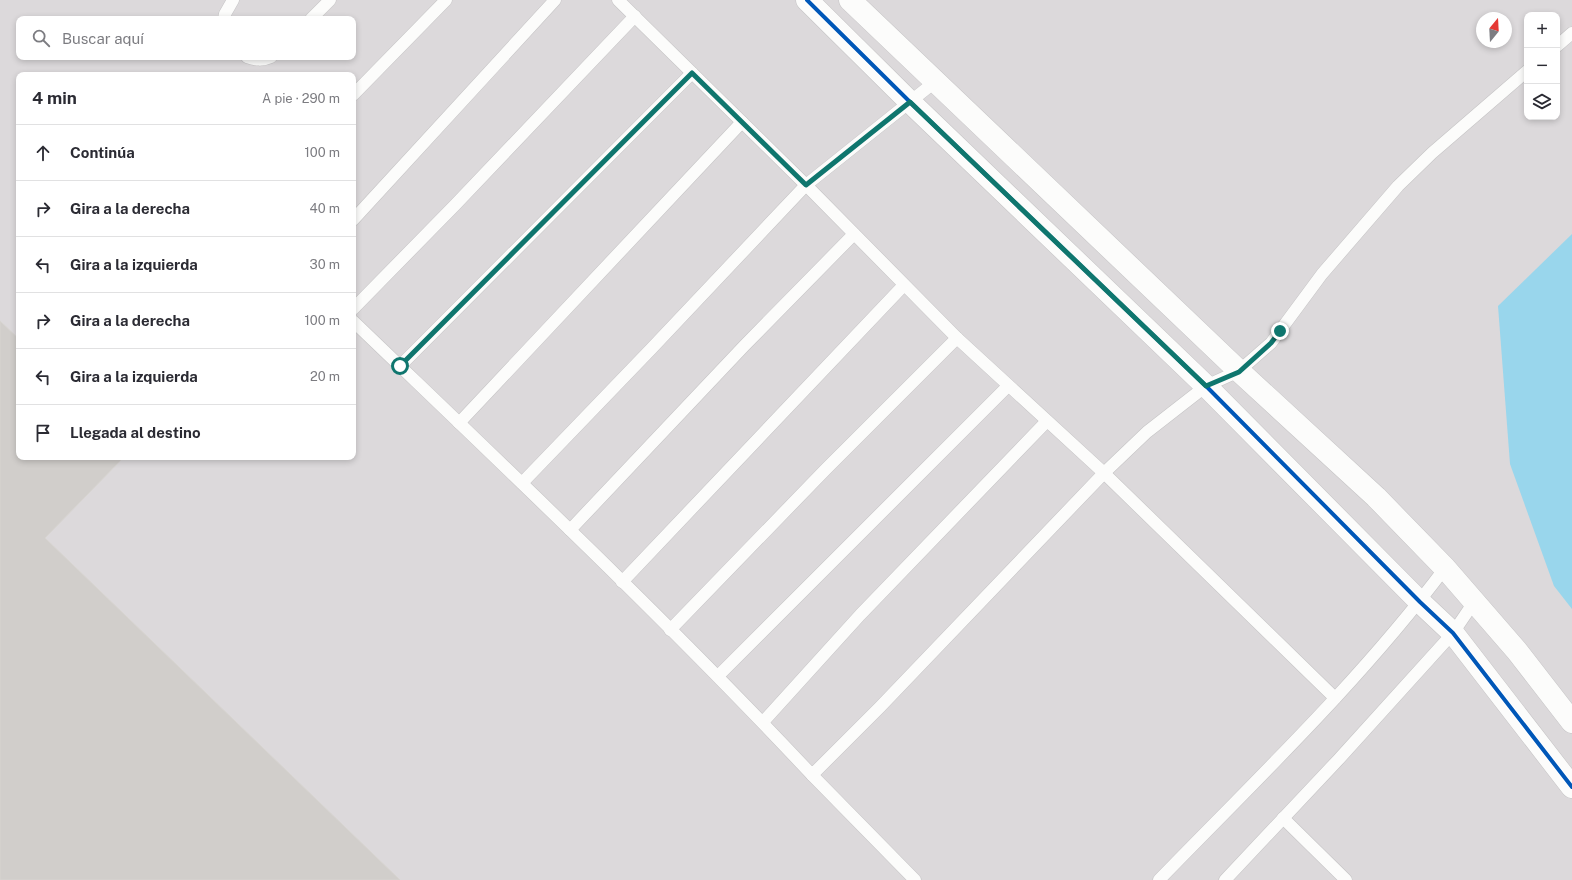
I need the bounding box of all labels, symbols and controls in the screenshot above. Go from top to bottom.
north arrow [1476,12,1512,48]
map controls [1524,12,1560,120]
button: + [1524,12,1560,48]
search box [16,16,356,60]
icon: search [30,27,52,49]
text: Buscar aquí [62,30,144,47]
button: − [1524,48,1560,84]
button: layers [1524,84,1560,120]
text: 4 min [32,88,77,108]
text: A pie · 290 m [262,91,340,106]
icon: ahead [32,142,54,164]
text: Continúa [70,144,135,161]
text: 100 m [304,145,340,160]
icon: right [32,198,54,220]
text: Gira a la derecha [70,200,190,217]
text: 40 m [309,201,340,216]
icon: left [32,254,54,276]
text: Gira a la izquierda [70,256,198,273]
text: 30 m [310,257,340,272]
icon: right [32,310,54,332]
text: Gira a la derecha [70,312,190,329]
text: 100 m [304,313,340,328]
route end [1271,322,1289,340]
route start [391,357,409,375]
icon: left [32,366,54,388]
text: Gira a la izquierda [70,368,198,385]
text: 20 m [310,369,340,384]
icon: arrive [32,422,54,444]
text: Llegada al destino [70,424,201,441]

